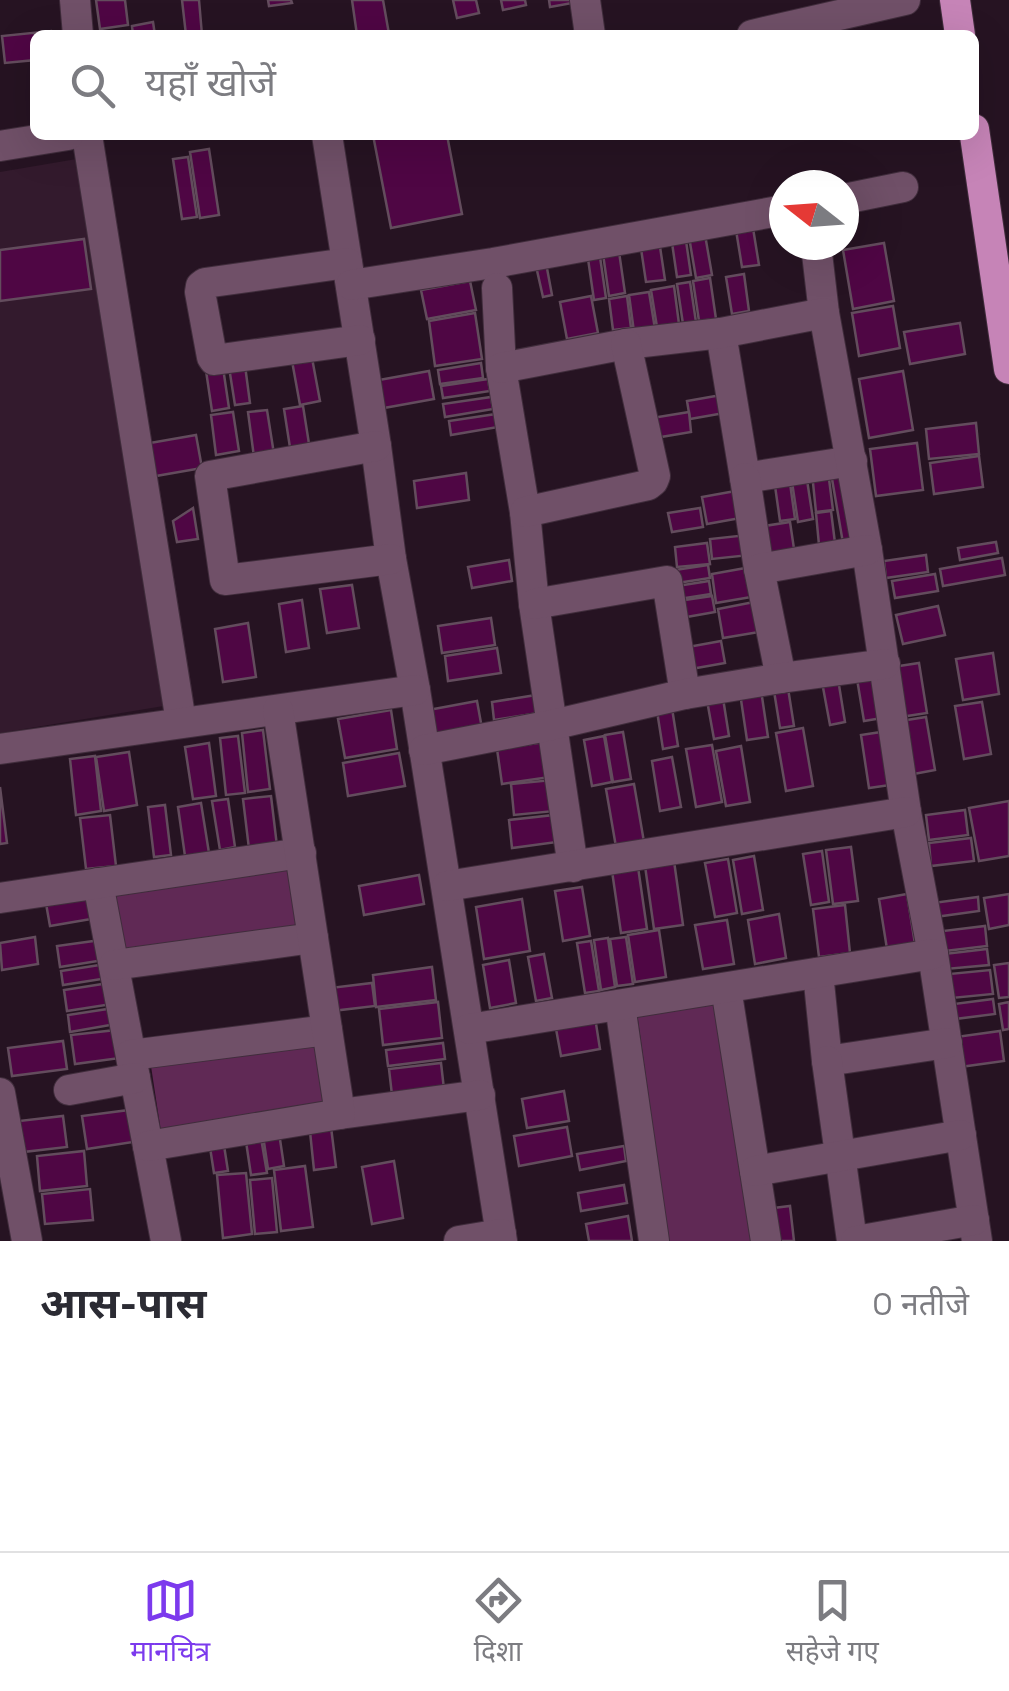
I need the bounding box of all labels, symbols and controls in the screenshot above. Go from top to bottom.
search box [30,30,979,140]
icon: search [65,58,120,113]
text: यहाँ खोजें [145,59,276,107]
north arrow [769,170,859,260]
text: आस-पास [40,1277,206,1330]
text: 0 नतीजे [872,1284,969,1324]
tab: मानचित्र [130,1573,210,1672]
tab: दिशा [471,1573,526,1672]
tab: सहेजे गए [786,1573,879,1672]

